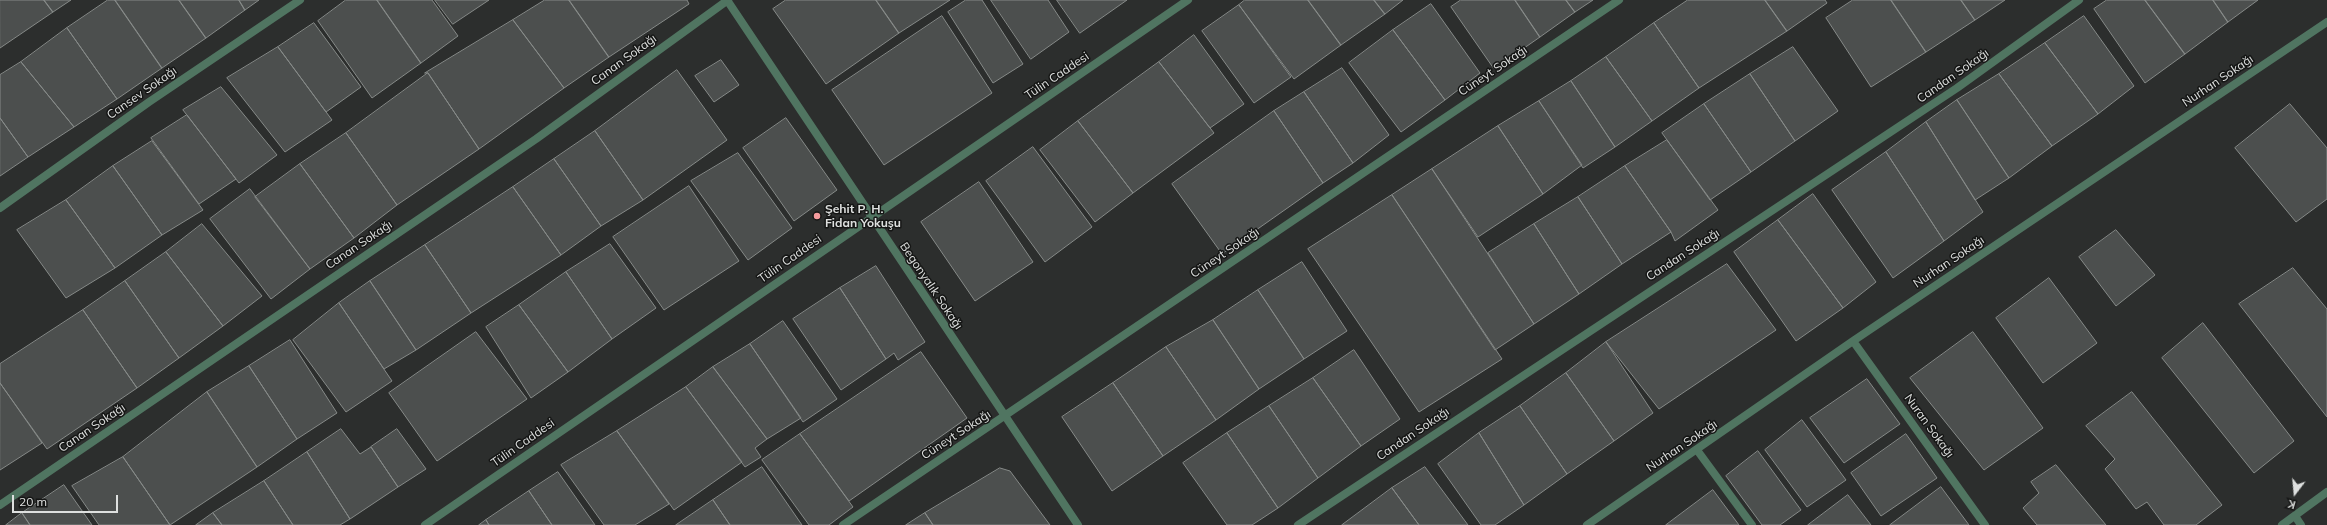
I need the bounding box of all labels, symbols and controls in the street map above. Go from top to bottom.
street label: Canan Sokağı [588,31,660,89]
street label: Cüneyt Sokağı [1456,43,1530,99]
street label: Candan Sokağı [1914,46,1992,106]
street label: Tülin Caddesi [1022,49,1092,103]
street label: Nurhan Sokağı [2180,52,2256,110]
street label: Cansev Sokağı [104,64,180,122]
place label: Şehit P. H. Fidan Yokuşu [825,202,901,230]
marker: Şehit P. H. Fidan Yokuşu [812,211,822,221]
street label: Canan Sokağı [323,217,395,273]
street label: Cüneyt Sokağı [1188,225,1262,281]
street label: Candan Sokağı [1644,226,1722,284]
street label: Tülin Caddesi [756,232,824,286]
street label: Nurhan Sokağı [1911,233,1987,291]
street label: Begonyalık Sokağı [897,240,965,332]
street label: Nuran Sokağı [1901,391,1957,461]
street label: Canan Sokağı [56,400,128,456]
street label: Candan Sokağı [1374,404,1452,464]
street label: Cüneyt Sokağı [919,407,993,463]
street label: Tülin Caddesi [489,416,557,470]
street label: Nurhan Sokağı [1644,417,1720,475]
north arrow [2275,473,2315,513]
scale bar [14,487,120,513]
text: 20 m [19,494,47,509]
text: K [2286,497,2297,512]

